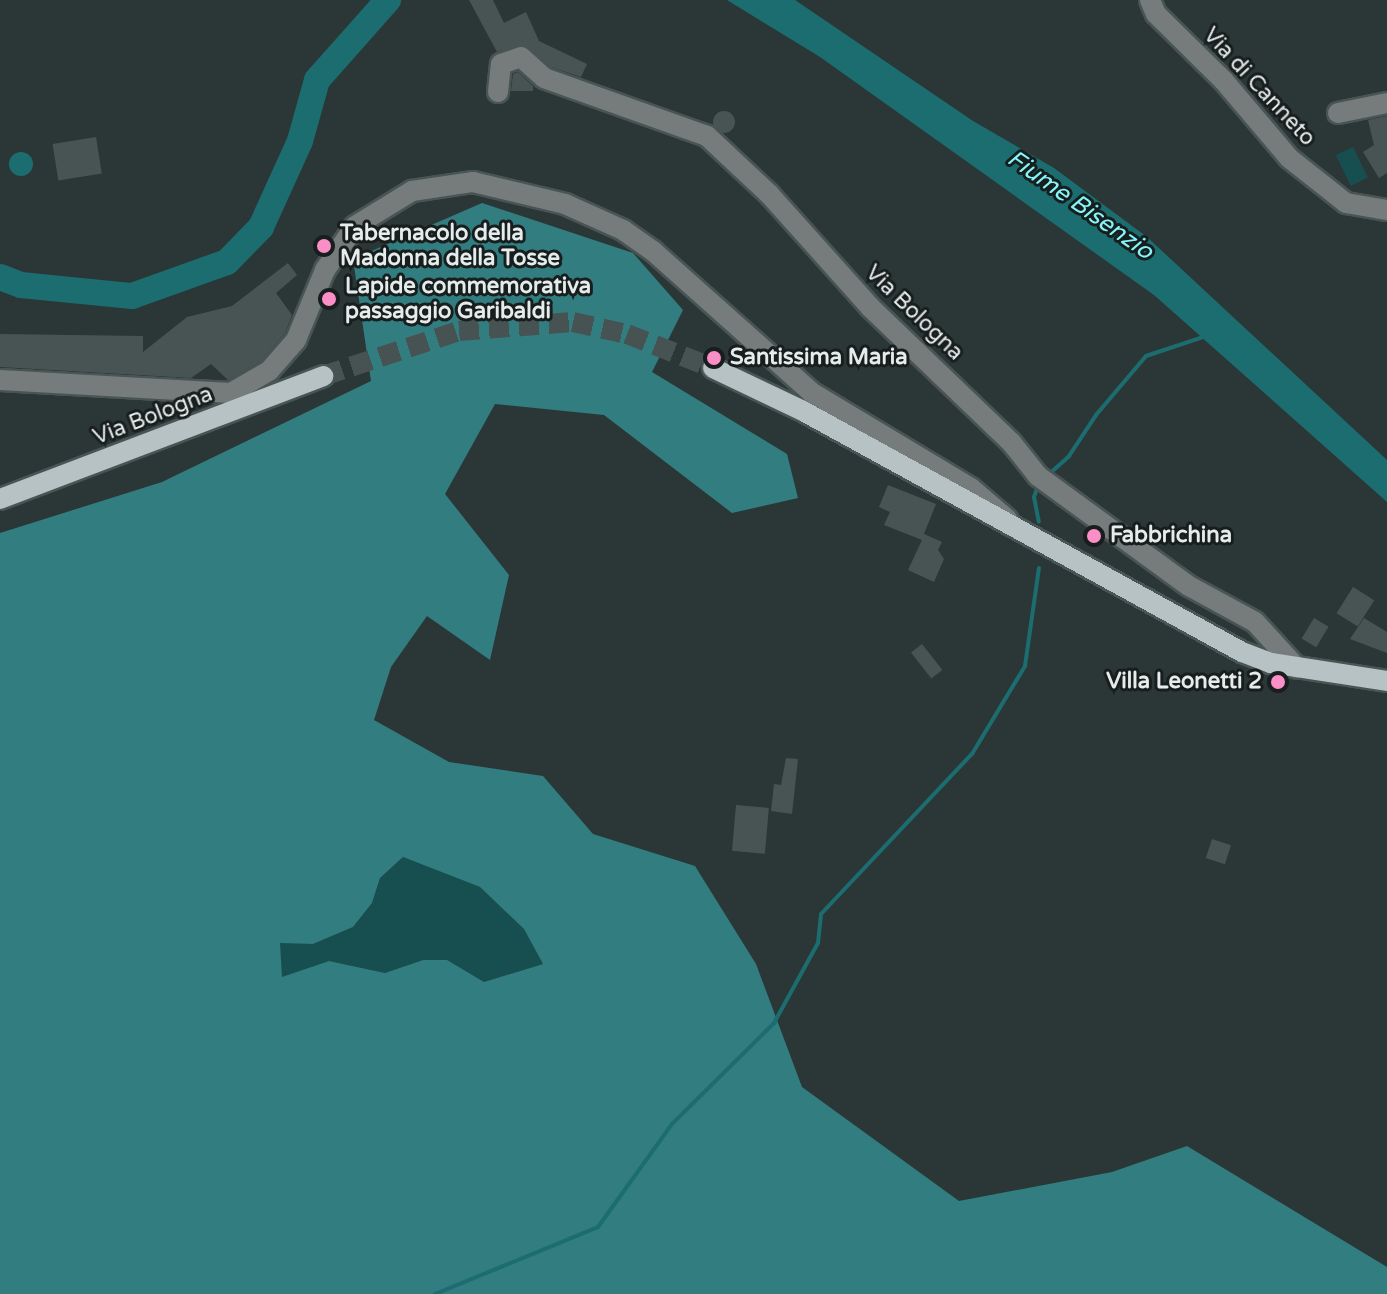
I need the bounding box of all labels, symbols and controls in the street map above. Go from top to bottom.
street label: Via di Canneto [1197,22,1321,152]
water label: Fiume Bisenzio [1002,144,1158,266]
place label: Tabernacolo della Madonna della Tosse [340,220,560,272]
marker: Tabernacolo della Madonna della Tosse [315,237,333,255]
street label: Via Bologna [860,260,968,366]
place label: Lapide commemorativa passaggio Garibaldi [345,273,591,324]
marker: Lapide commemorativa passaggio Garibaldi [320,290,338,308]
place label: Santissima Maria [730,345,908,371]
marker: Santissima Maria [705,349,723,367]
street label: Via Bologna [90,381,216,451]
place label: Fabbrichina [1110,523,1232,549]
marker: Fabbrichina [1085,527,1103,545]
place label: Villa Leonetti 2 [1106,669,1262,695]
marker: Villa Leonetti 2 [1269,673,1287,691]

